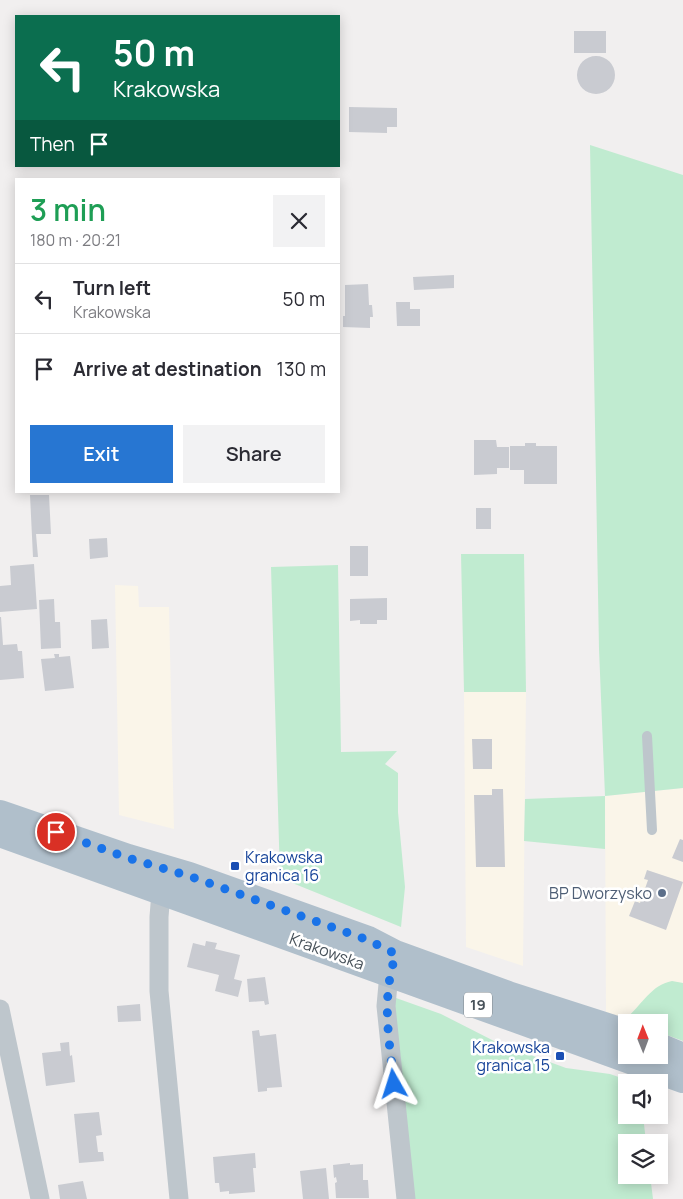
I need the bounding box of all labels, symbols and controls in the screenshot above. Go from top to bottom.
text: 50 m [113,29,195,77]
icon: left [30,35,95,100]
text: Krakowska [113,74,220,104]
icon: arrive [85,130,113,158]
text: Then [30,131,75,157]
text: 3 min [30,189,106,230]
button: close [273,195,325,247]
text: 180 m · 20:21 [30,229,121,251]
text: Turn left [73,275,151,301]
icon: left [30,285,58,313]
text: 50 m [283,286,325,312]
text: Krakowska [73,301,151,323]
icon: arrive [30,355,58,383]
text: Arrive at destination [73,356,262,382]
text: 130 m [277,356,326,382]
button: Exit [30,425,173,483]
button: Share [183,425,325,483]
pin [35,811,77,853]
icon: arrive [42,818,70,846]
place label: Krakowska granica 16 [245,846,323,886]
marker: Krakowska granica 16 [229,860,241,872]
place label: BP Dworzysko [549,882,652,904]
marker: BP Dworzysko [656,887,668,899]
street label: Krakowska [287,927,367,975]
road number: 19 [464,992,492,1018]
north arrow [618,1014,668,1064]
map controls [618,1014,668,1184]
place label: Krakowska granica 15 [472,1036,550,1076]
marker: Krakowska granica 15 [554,1050,566,1062]
position arrow [367,1057,419,1109]
button: sound [618,1074,668,1124]
button: layers [618,1134,668,1184]

